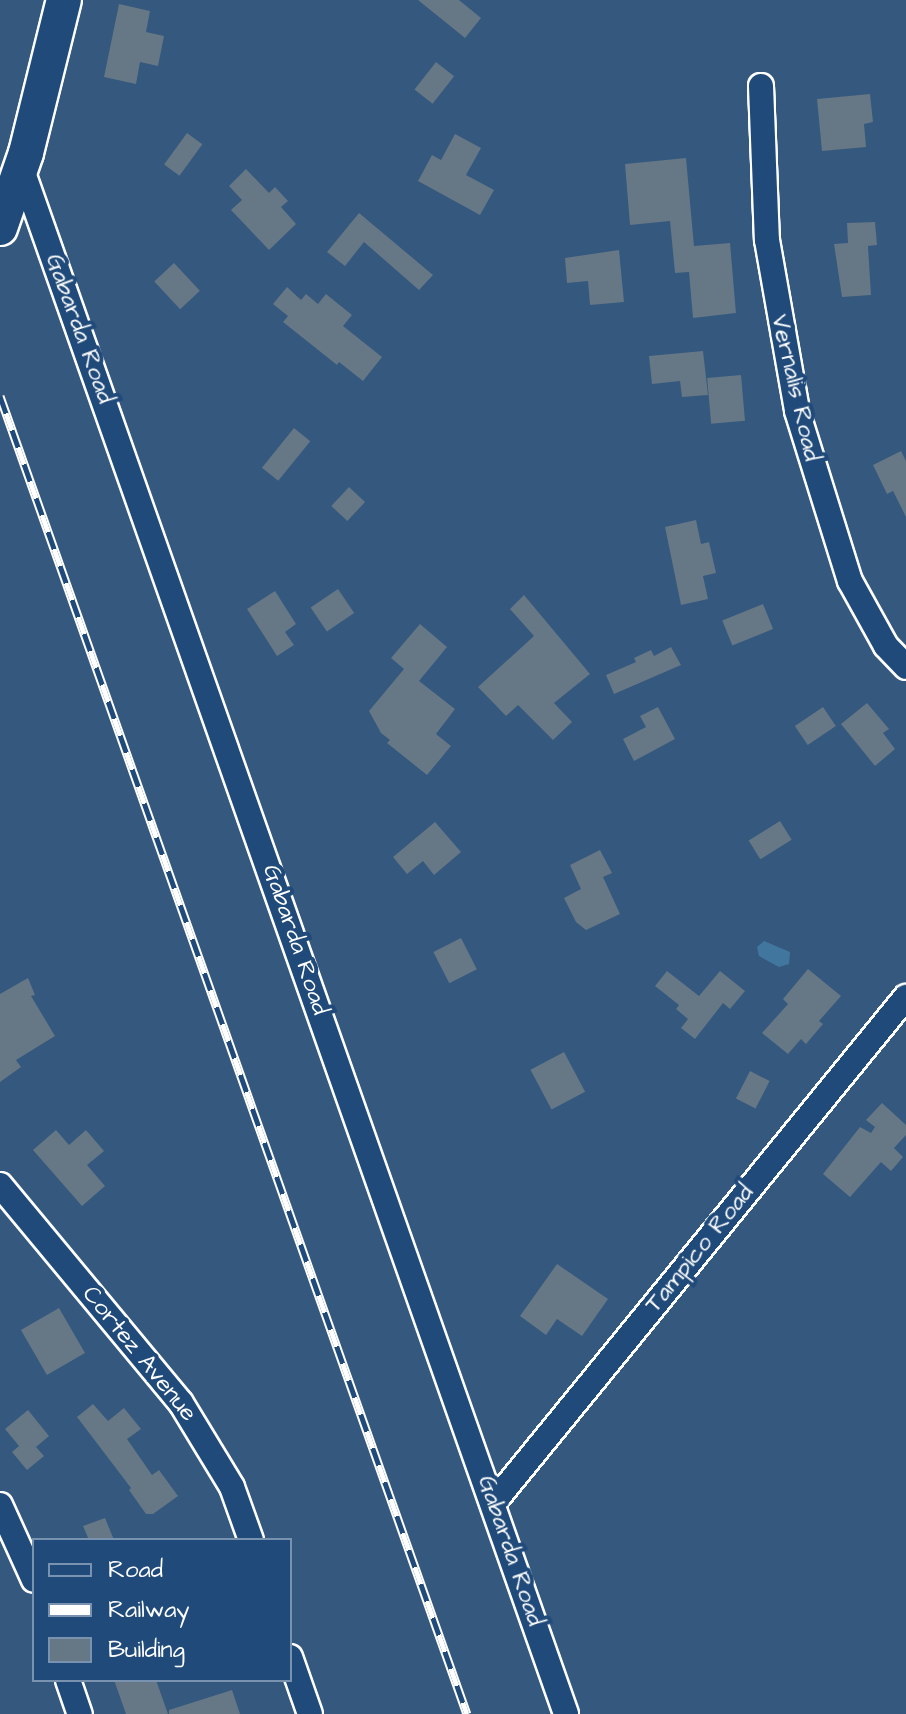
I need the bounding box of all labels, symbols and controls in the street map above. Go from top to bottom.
street label: Gabarda Road [39,250,119,408]
street label: Vernalis Road [764,312,826,464]
street label: Gabarda Road [256,861,334,1019]
street label: Tampico Road [640,1179,760,1319]
street label: Cortez Avenue [76,1280,202,1428]
street label: Gabarda Road [471,1472,549,1630]
legend [32,1538,292,1682]
text: Road [108,1553,163,1587]
text: Railway [108,1593,190,1627]
text: Building [108,1633,185,1667]

